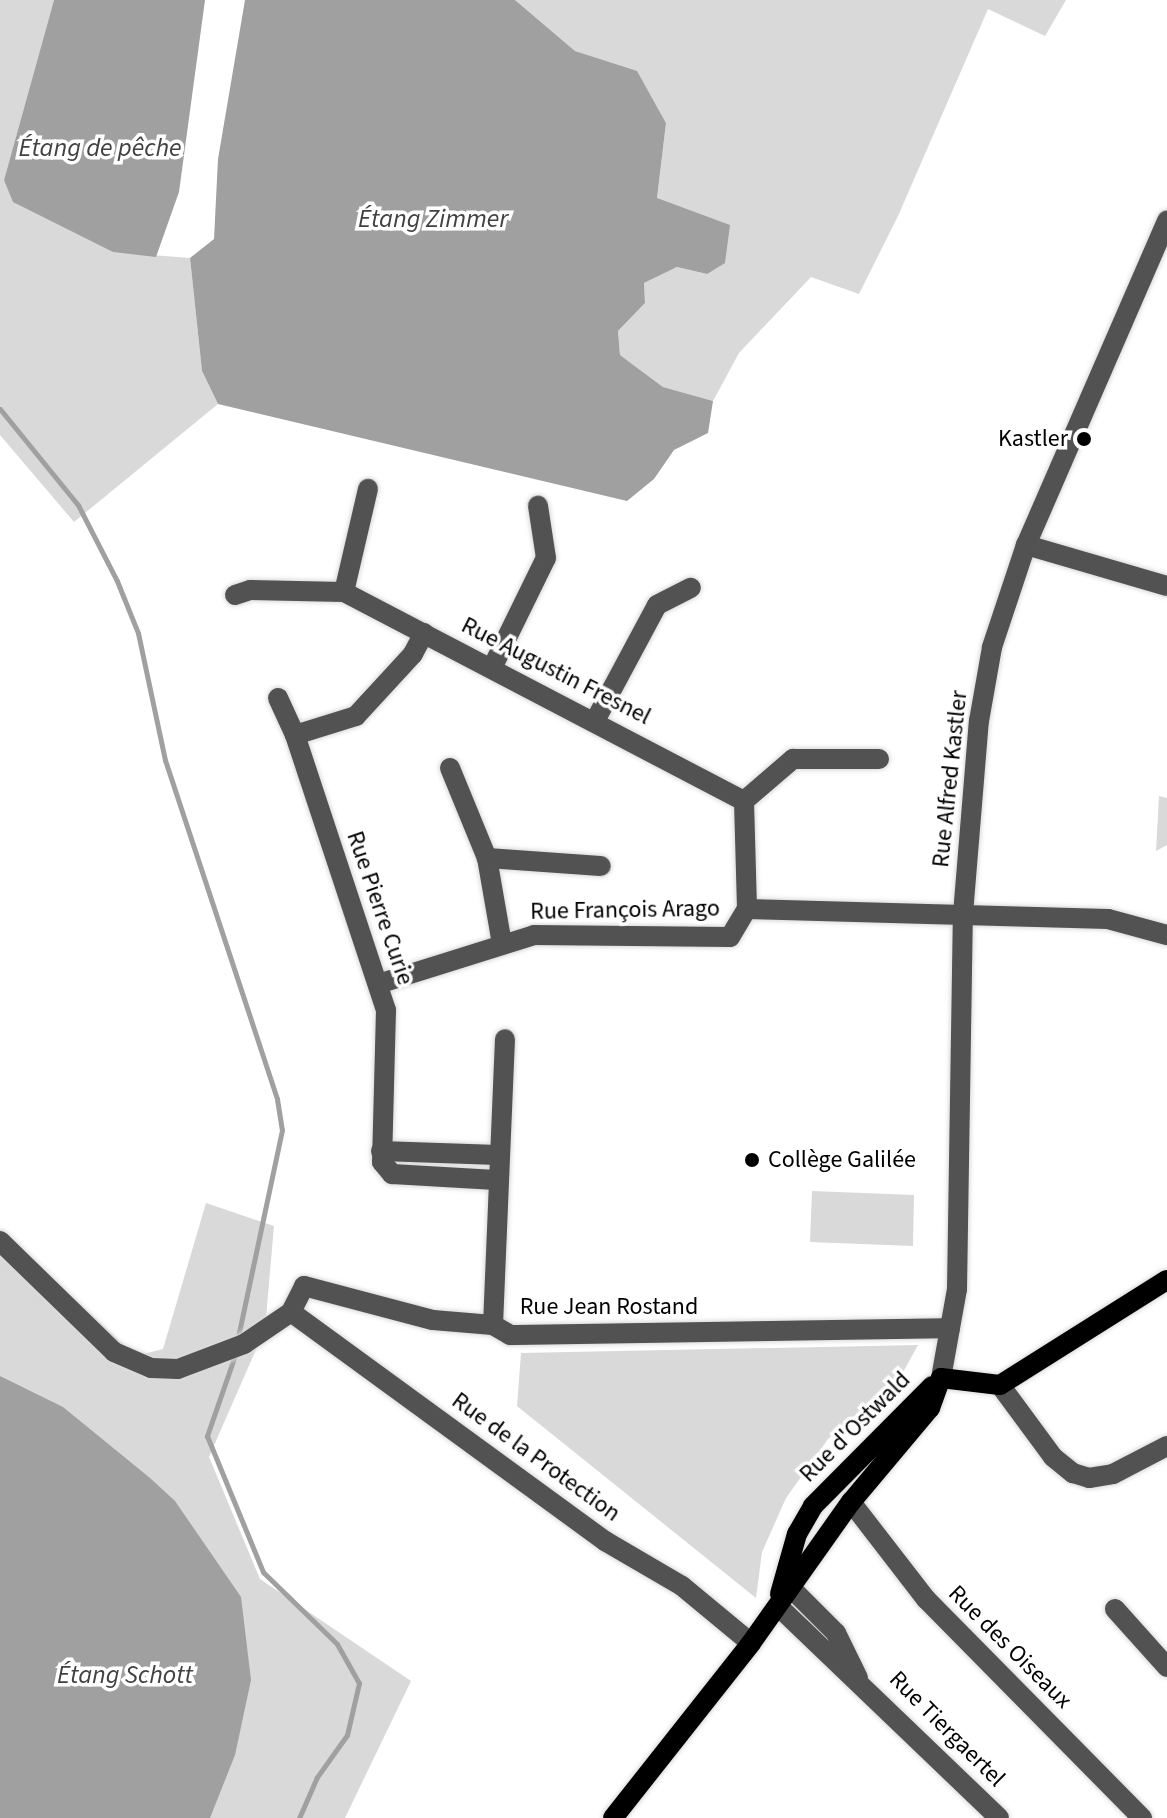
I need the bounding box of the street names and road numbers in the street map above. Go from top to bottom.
street label: Rue Augustin Fresnel [457,611,655,731]
street label: Rue Alfred Kastler [926,689,974,869]
street label: Rue Pierre Curie [340,827,420,989]
street label: Rue François Arago [530,894,720,926]
street label: Rue Jean Rostand [520,1293,698,1321]
street label: Rue d'Ostwald [794,1366,916,1488]
street label: Rue de la Protection [446,1386,626,1528]
street label: Rue des Oiseaux [942,1579,1078,1715]
street label: Rue Tiergaertel [883,1665,1011,1793]

